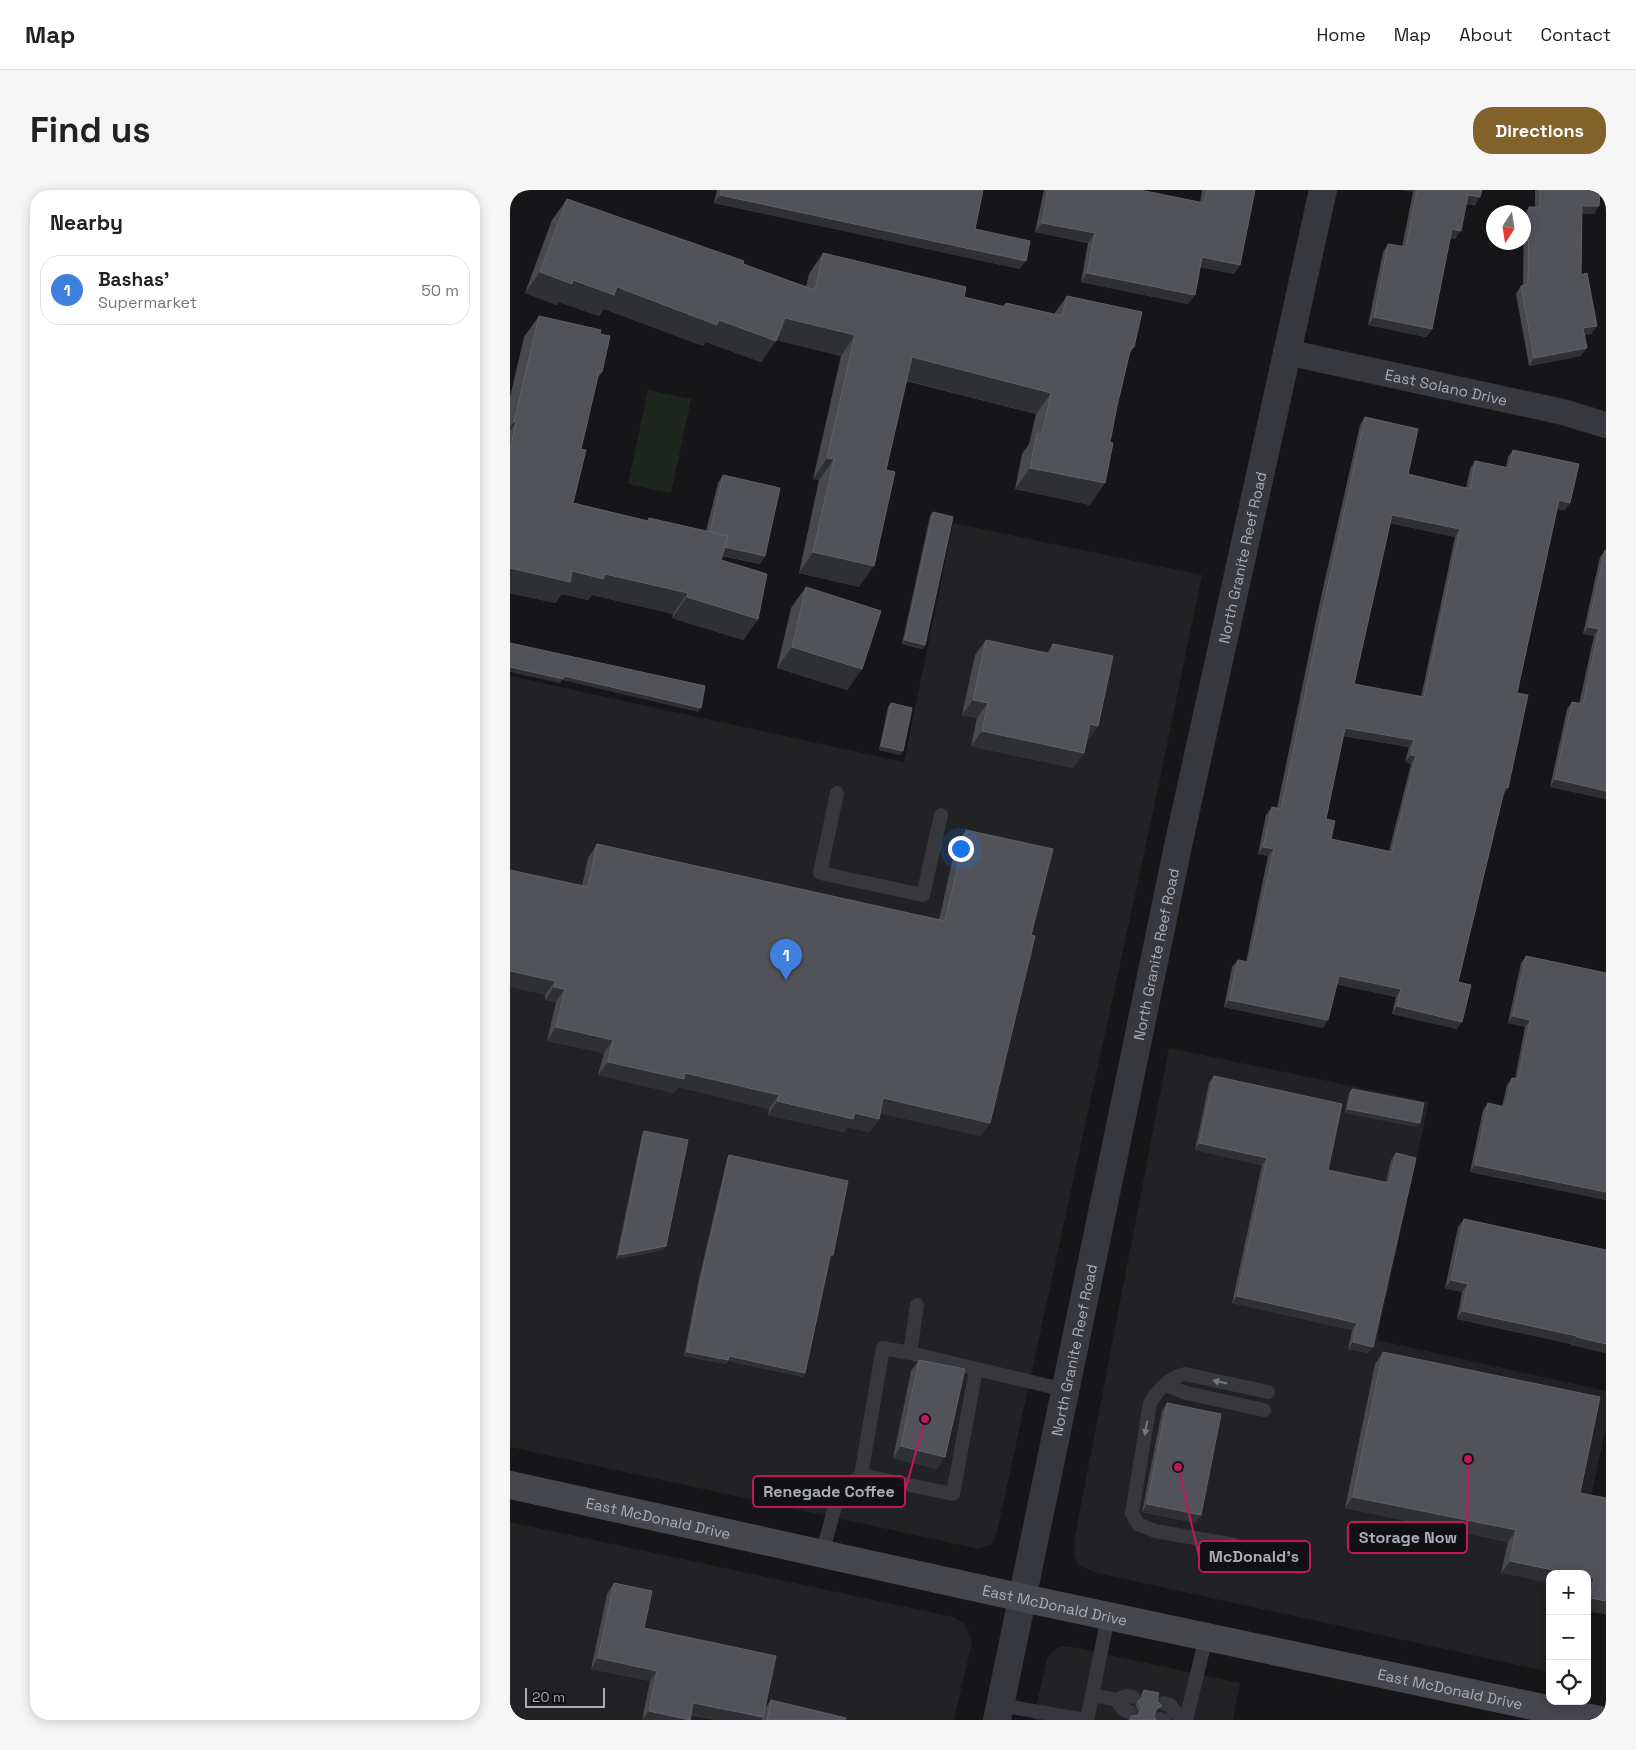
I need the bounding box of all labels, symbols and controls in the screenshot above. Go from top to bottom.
text: Map [25,19,75,50]
text: Home [1317,23,1366,46]
text: Map [1394,23,1431,46]
text: About [1459,23,1513,46]
text: Contact [1541,23,1611,46]
button: Directions [1473,107,1606,154]
text: Find us [30,108,151,152]
north arrow [1486,205,1531,250]
text: Nearby [50,209,123,236]
text: Bashas' [98,267,169,292]
text: 1 [63,280,71,301]
text: 50 m [421,280,459,301]
text: Supermarket [98,292,197,313]
street label: East Solano Drive [1383,364,1509,409]
street label: North Granite Reef Road [1214,470,1270,645]
your location [948,836,974,862]
street label: North Granite Reef Road [1128,866,1183,1042]
pin: 1 [770,939,802,980]
street label: North Granite Reef Road [1047,1262,1101,1438]
one-way arrow [1212,1377,1228,1385]
one-way arrow [1141,1420,1149,1436]
callout: Renegade Coffee [753,1476,905,1507]
text: Renegade Coffee [763,1481,895,1502]
street label: East McDonald Drive [584,1493,733,1543]
callout: Storage Now [1348,1522,1467,1553]
text: Storage Now [1359,1527,1457,1548]
callout: McDonald's [1199,1541,1310,1572]
text: McDonald's [1209,1546,1299,1567]
map controls [1546,1570,1591,1705]
button: + [1546,1570,1591,1615]
street label: East McDonald Drive [981,1580,1129,1629]
button: − [1546,1615,1591,1660]
button: locate [1546,1660,1591,1705]
street label: East McDonald Drive [1376,1664,1525,1713]
scale bar [525,1685,605,1708]
text: 20 m [532,1688,565,1706]

